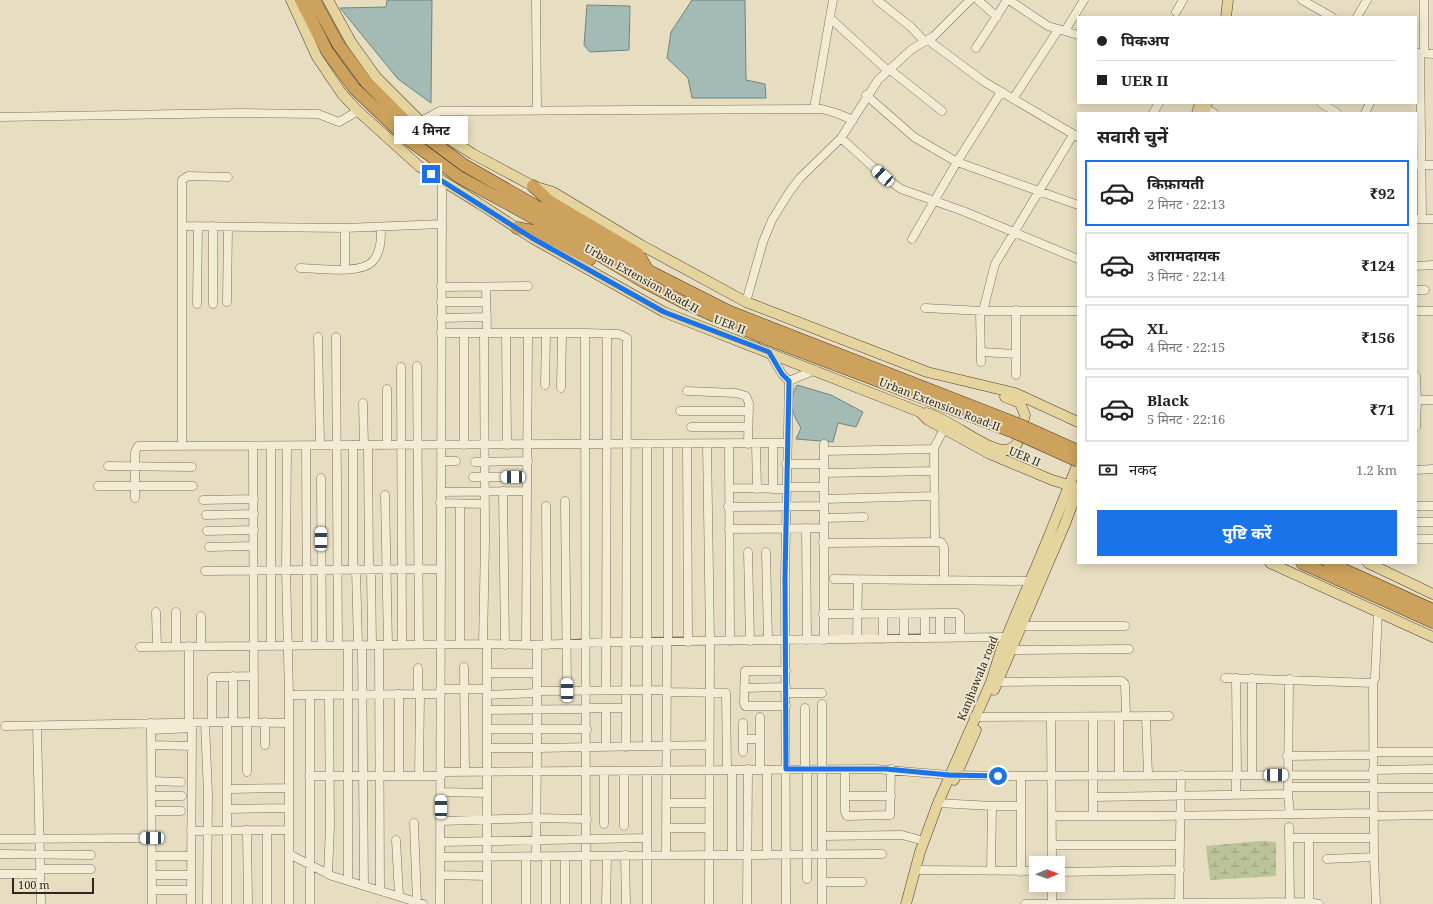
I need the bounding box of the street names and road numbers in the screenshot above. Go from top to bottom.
street label: Urban Extension Road-II [582,240,702,316]
street label: UER II [712,311,748,337]
street label: Urban Extension Road-II [877,374,1003,434]
street label: UER II [1007,443,1043,469]
street label: Kanjhawala road [953,633,1001,723]

